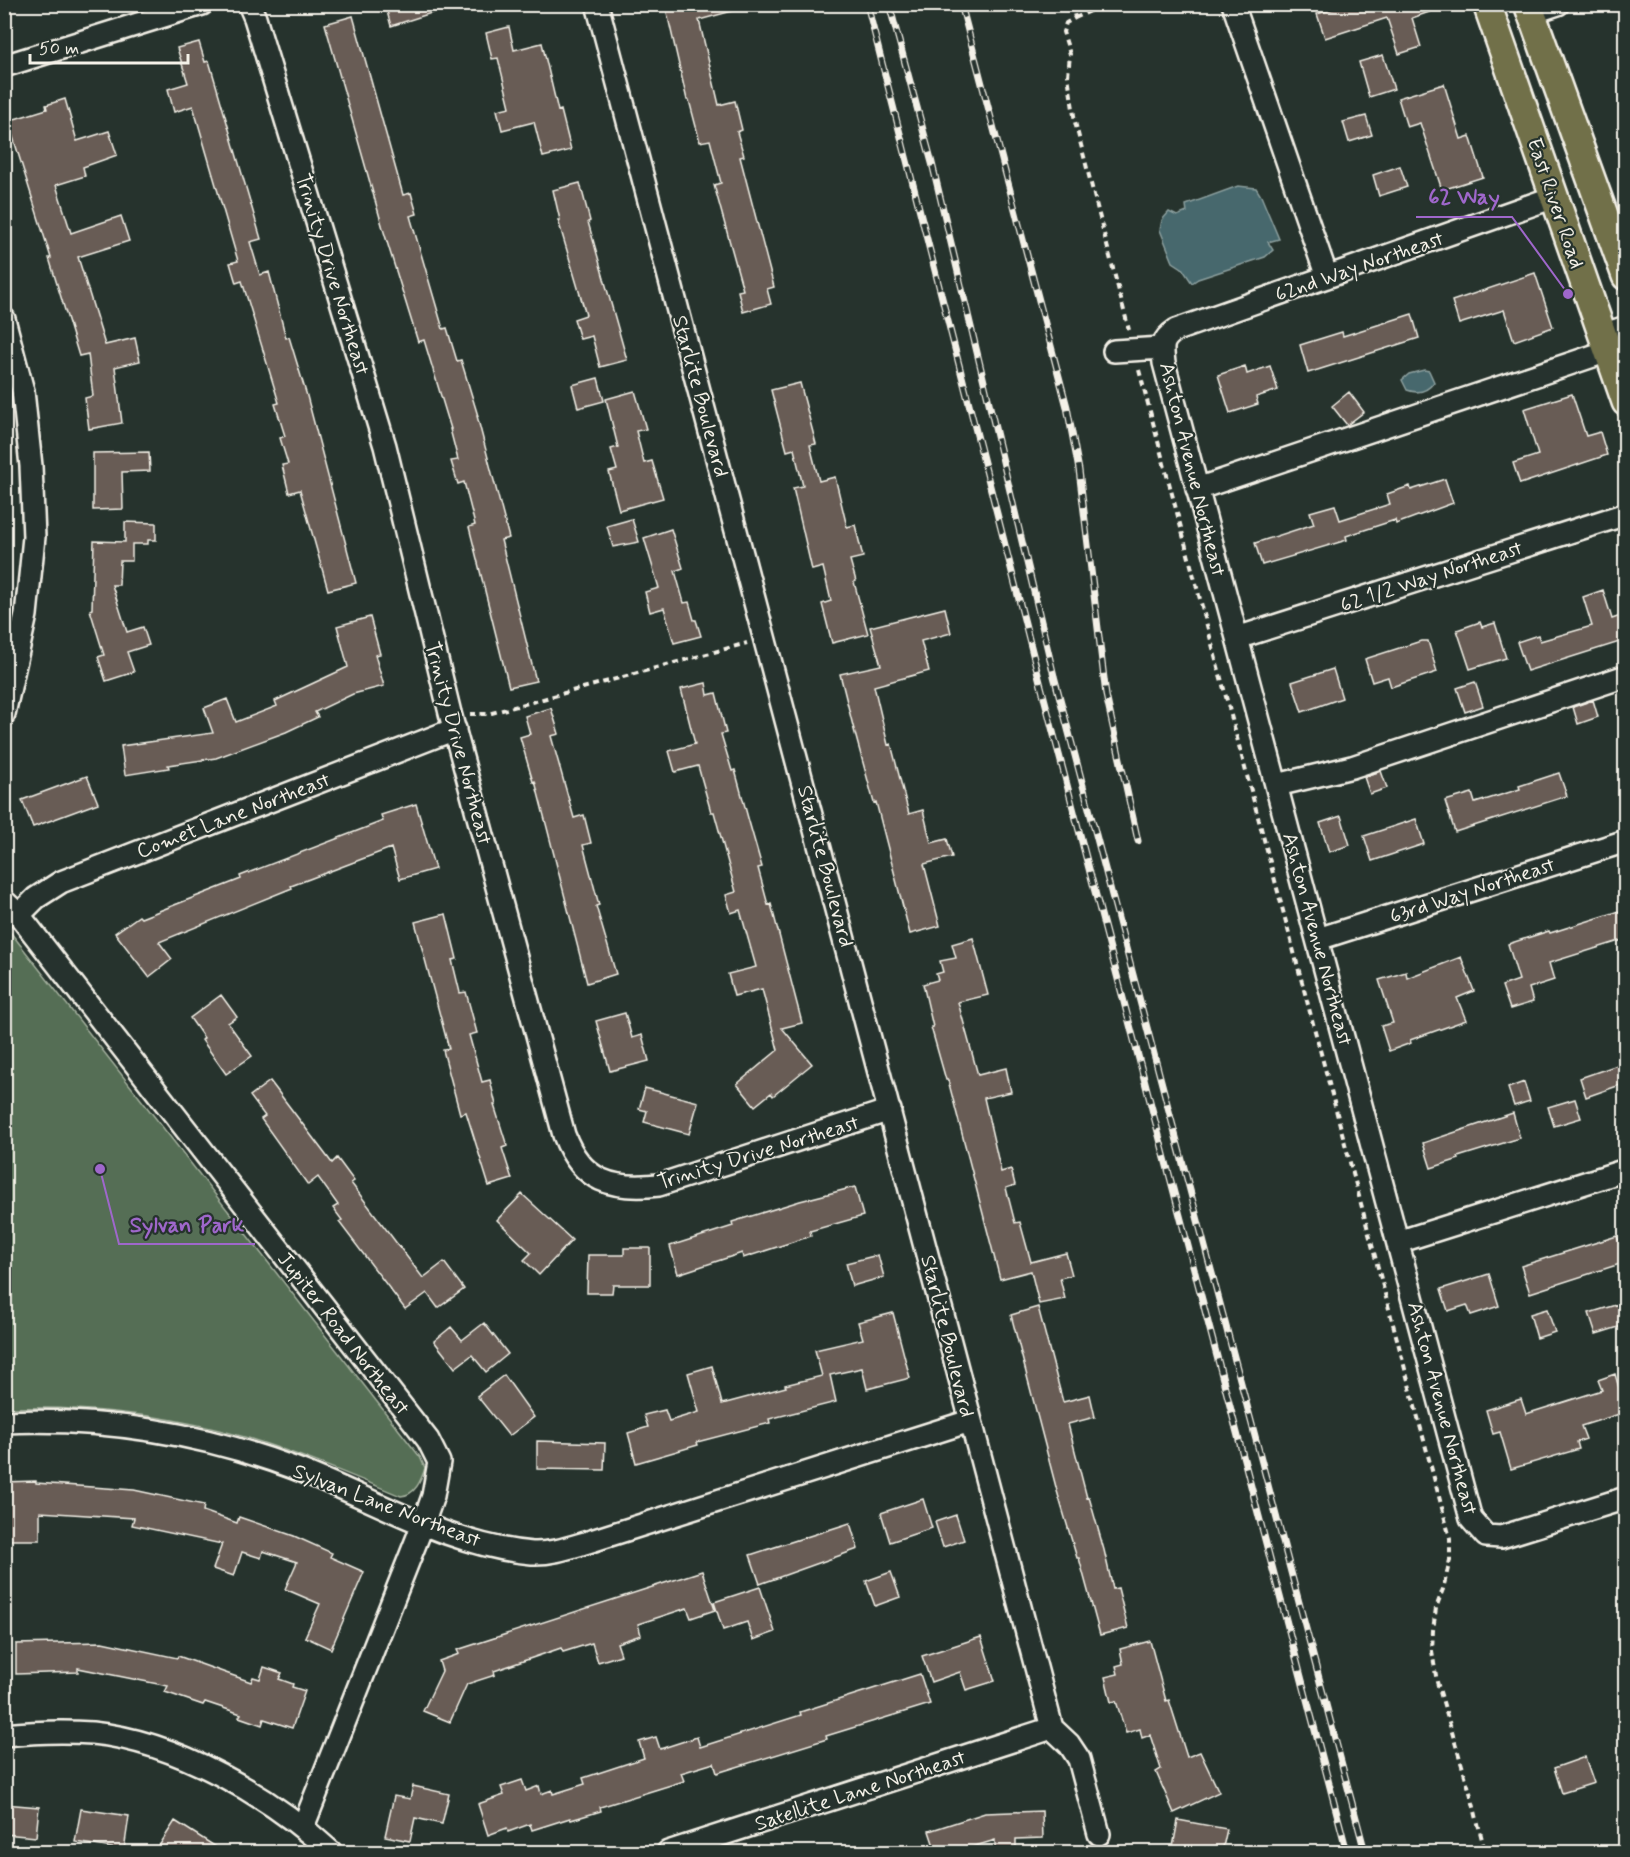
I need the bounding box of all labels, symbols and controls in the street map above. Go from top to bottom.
scale bar [30,27,188,65]
text: 50 m [39,37,79,61]
street label: East River Road [1520,134,1591,272]
street label: Trinity Drive Northeast [288,170,376,379]
callout: 62 Way [1416,177,1512,217]
text: 62 Way [1428,184,1500,212]
street label: 62nd Way Northeast [1271,225,1448,309]
street label: Starlite Boulevard [665,312,735,480]
street label: Ashton Avenue Northeast [1152,359,1232,580]
street label: 62 1/2 Way Northeast [1337,534,1527,620]
street label: Trinity Drive Northeast [417,639,499,848]
street label: Comet Lane Northeast [132,766,335,866]
street label: Starlite Boulevard [790,782,860,950]
street label: Ashton Avenue Northeast [1275,830,1359,1049]
street label: 63rd Way Northeast [1386,851,1559,931]
street label: Trinity Drive Northeast [654,1109,863,1197]
callout: Sylvan Park [119,1204,255,1244]
text: Sylvan Park [130,1212,245,1240]
street label: Jupiter Road Northeast [271,1246,416,1422]
street label: Starlite Boulevard [913,1252,981,1420]
street label: Ashton Avenue Northeast [1400,1299,1484,1518]
street label: Sylvan Lane Northeast [289,1457,485,1555]
street label: Satellite Lane Northeast [751,1743,970,1838]

